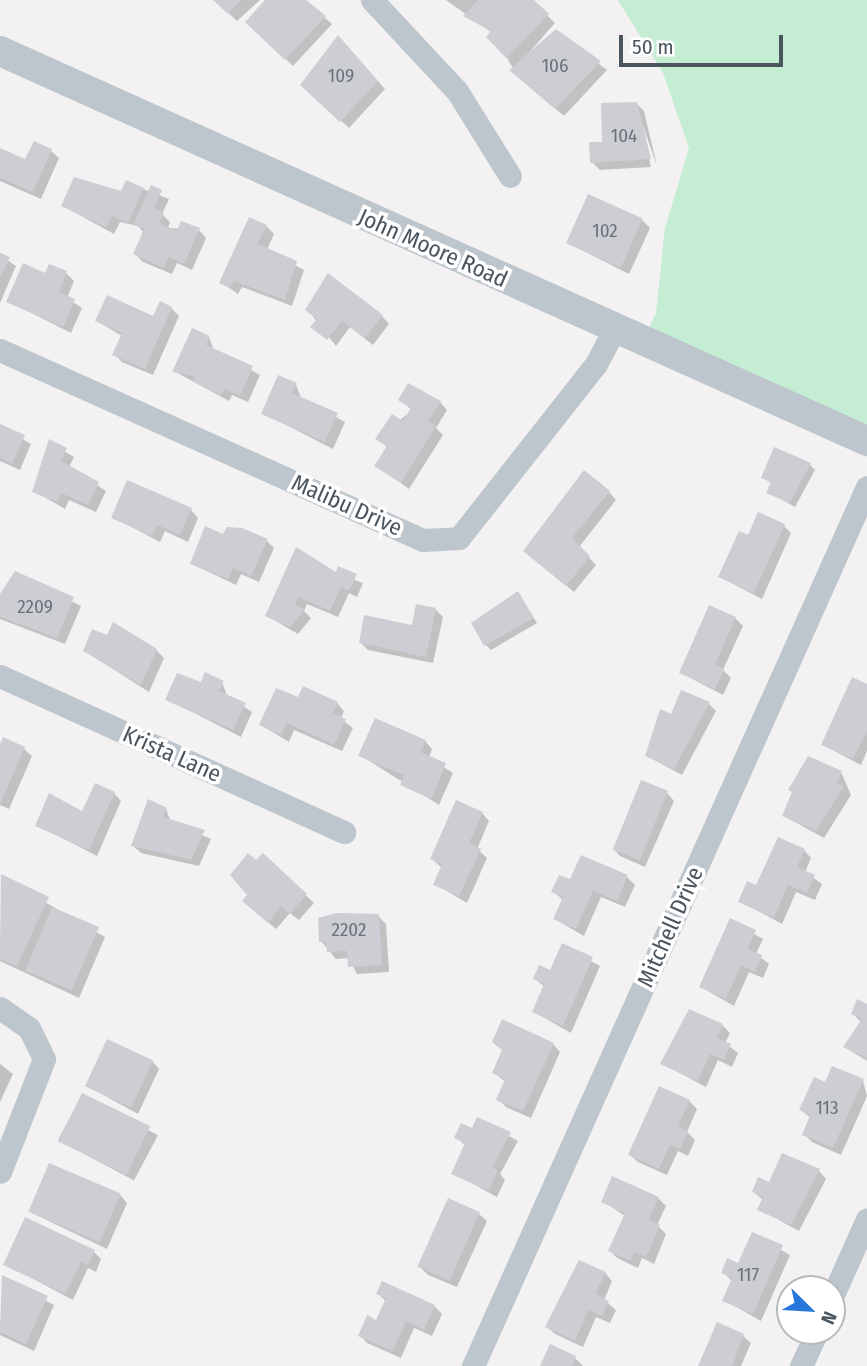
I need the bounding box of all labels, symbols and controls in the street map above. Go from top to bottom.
scale bar [622,21,786,65]
text: 50 m [632,34,674,60]
house number: 106 [542,55,568,77]
house number: 109 [328,65,354,87]
house number: 104 [611,125,637,147]
street label: John Moore Road [354,203,512,293]
house number: 102 [592,220,618,242]
street label: Malibu Drive [288,468,406,542]
house number: 2209 [17,596,53,618]
street label: Krista Lane [119,720,225,788]
street label: Mitchell Drive [631,863,709,991]
house number: 2202 [332,919,366,941]
house number: 113 [815,1097,839,1119]
house number: 117 [737,1264,759,1286]
north arrow [776,1275,846,1345]
text: N [816,1308,842,1328]

